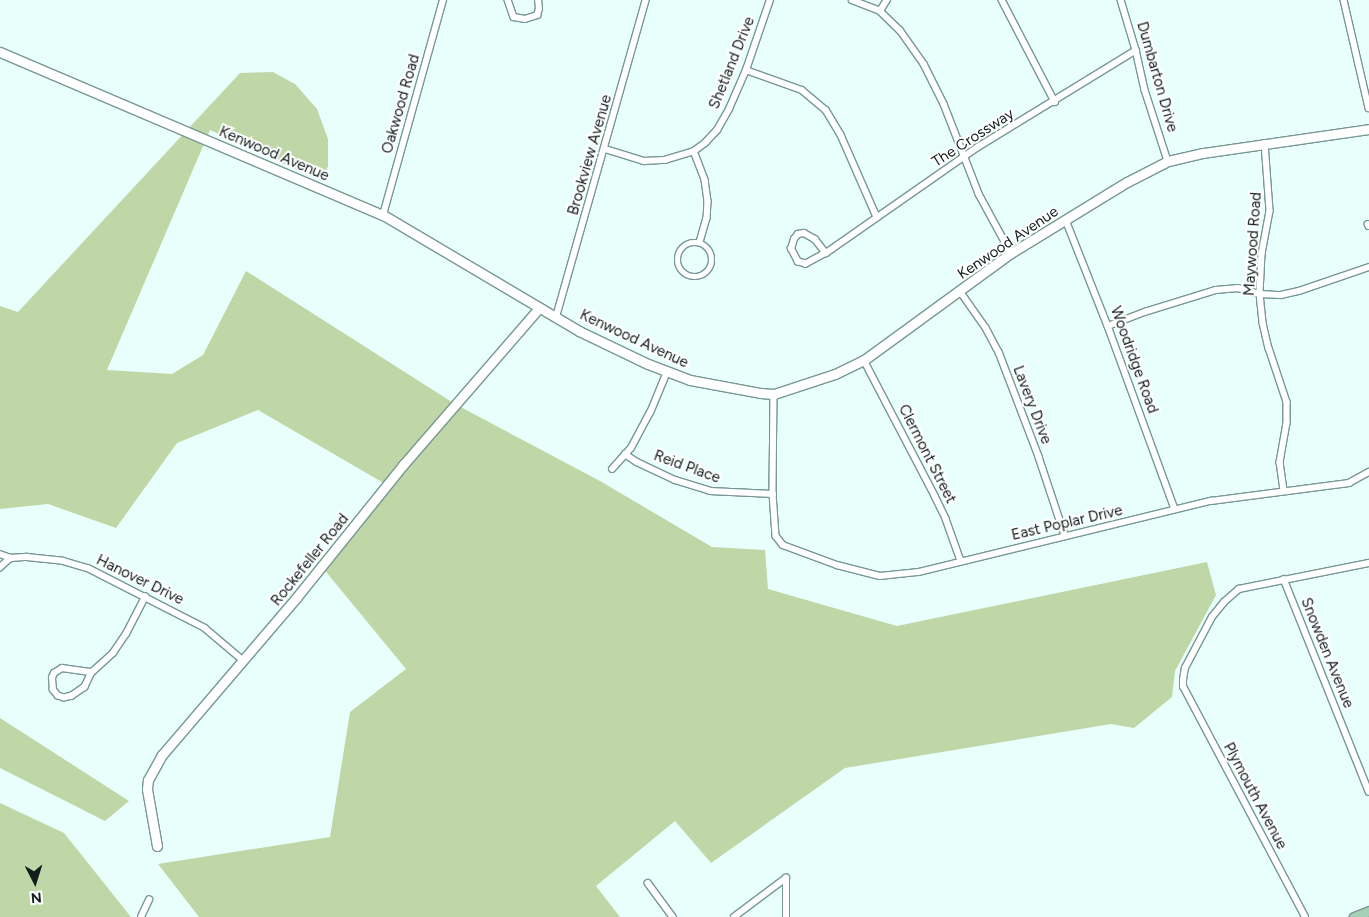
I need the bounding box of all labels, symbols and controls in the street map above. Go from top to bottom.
street label: Shetland Drive [705,14,759,112]
street label: Dumbarton Drive [1133,20,1181,134]
street label: Oakwood Road [378,52,424,156]
street label: Brookview Avenue [564,93,616,217]
street label: The Crossway [929,105,1017,171]
street label: Kenwood Avenue [216,123,332,185]
street label: Maywood Road [1240,191,1266,297]
street label: Kenwood Avenue [954,203,1062,283]
street label: Woodridge Road [1106,304,1162,416]
street label: Kenwood Avenue [577,306,691,372]
street label: Lavery Drive [1009,363,1055,447]
street label: Clermont Street [894,402,960,506]
street label: Reid Place [651,447,723,487]
street label: East Poplar Drive [1010,501,1124,545]
street label: Rockefeller Road [267,510,353,610]
street label: Hanover Drive [93,551,187,609]
street label: Snowden Avenue [1297,595,1357,711]
street label: Plymouth Avenue [1219,740,1291,852]
north arrow [10,857,60,907]
text: N [30,889,42,906]

